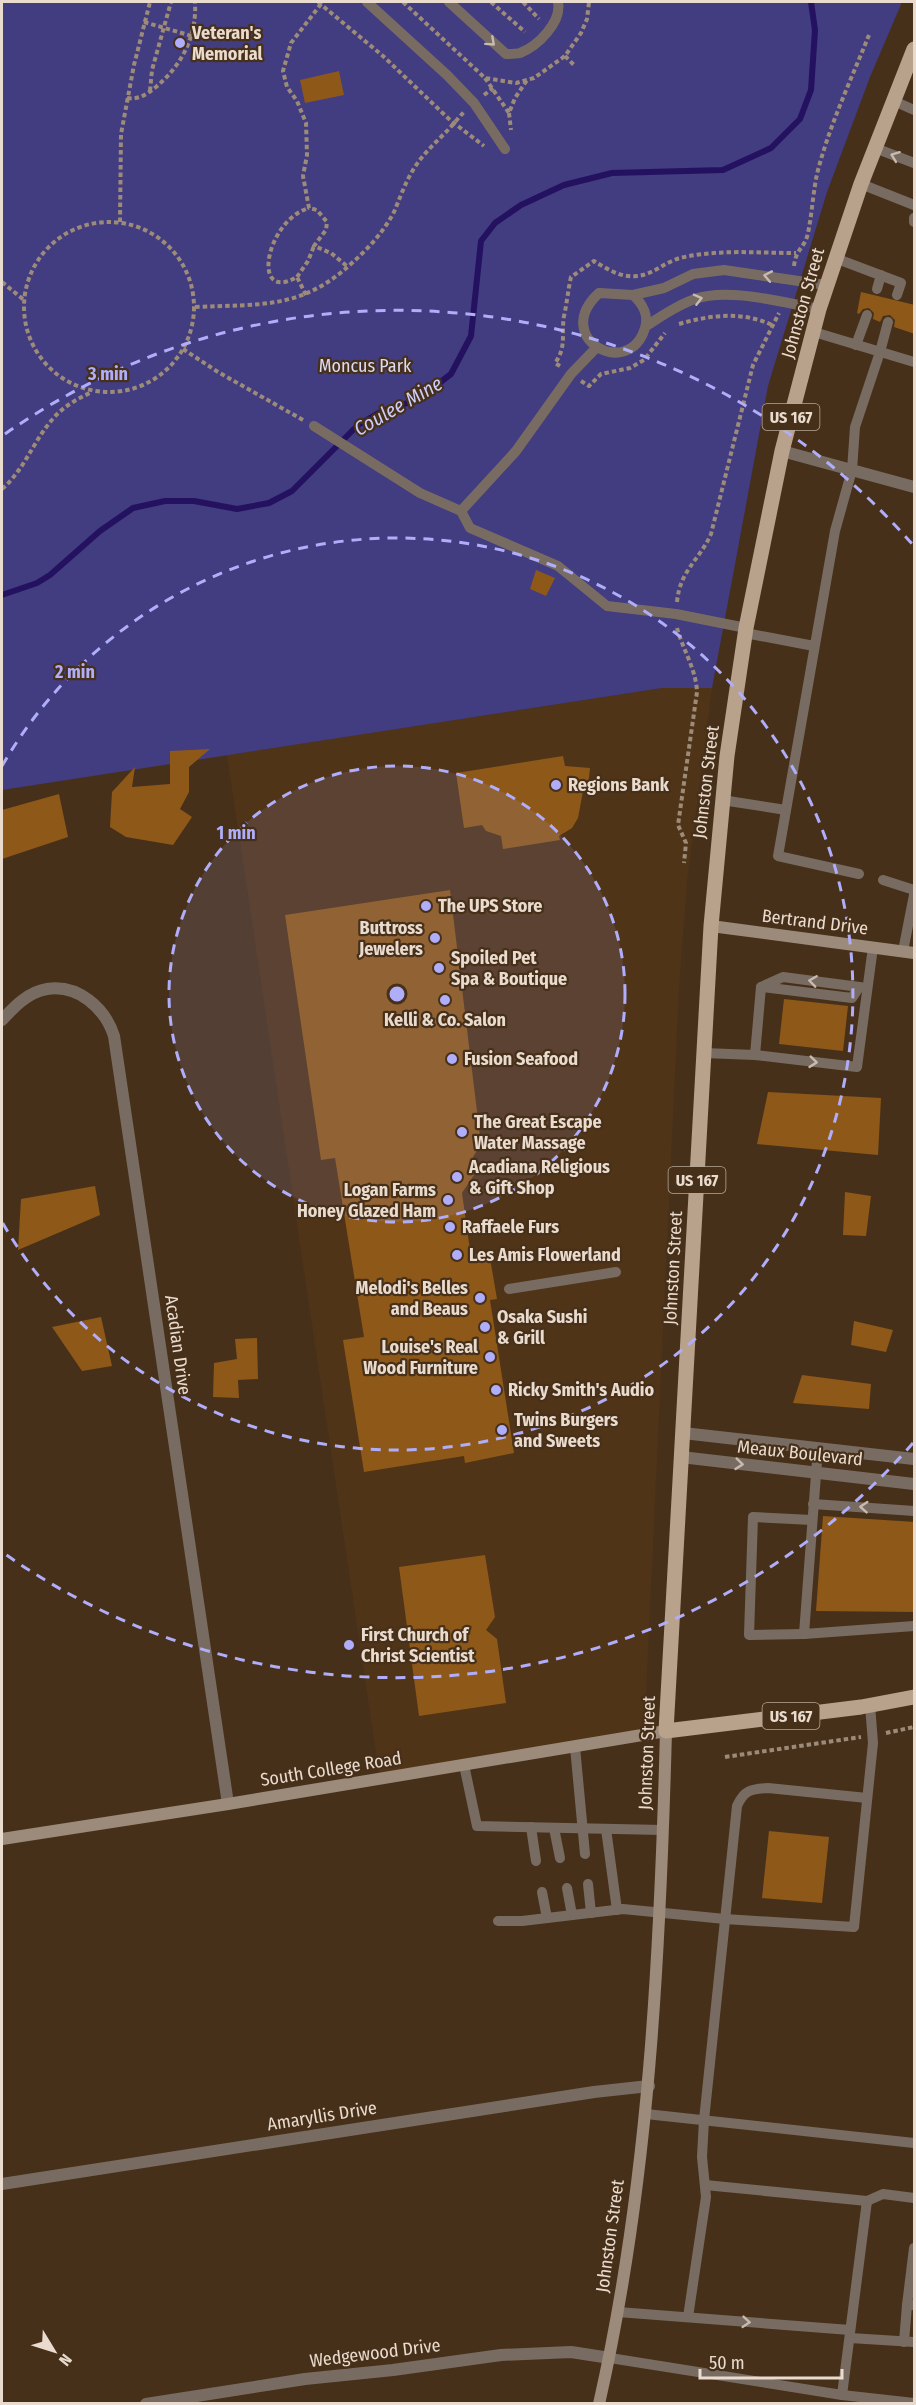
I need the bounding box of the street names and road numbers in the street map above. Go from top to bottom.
street label: Johnston Street [777,245,829,361]
road number: US 167 [762,404,820,430]
street label: Johnston Street [688,724,724,840]
street label: Bertrand Drive [761,905,870,939]
road number: US 167 [668,1167,726,1193]
street label: Johnston Street [659,1210,687,1326]
street label: Acadian Drive [160,1294,196,1396]
street label: Meaux Boulevard [736,1435,864,1471]
street label: Johnston Street [634,1695,660,1810]
road number: US 167 [762,1703,820,1729]
street label: South College Road [259,1747,403,1791]
street label: Amaryllis Drive [266,2096,378,2136]
street label: Johnston Street [591,2178,629,2294]
street label: Wedgewood Drive [308,2334,442,2372]

